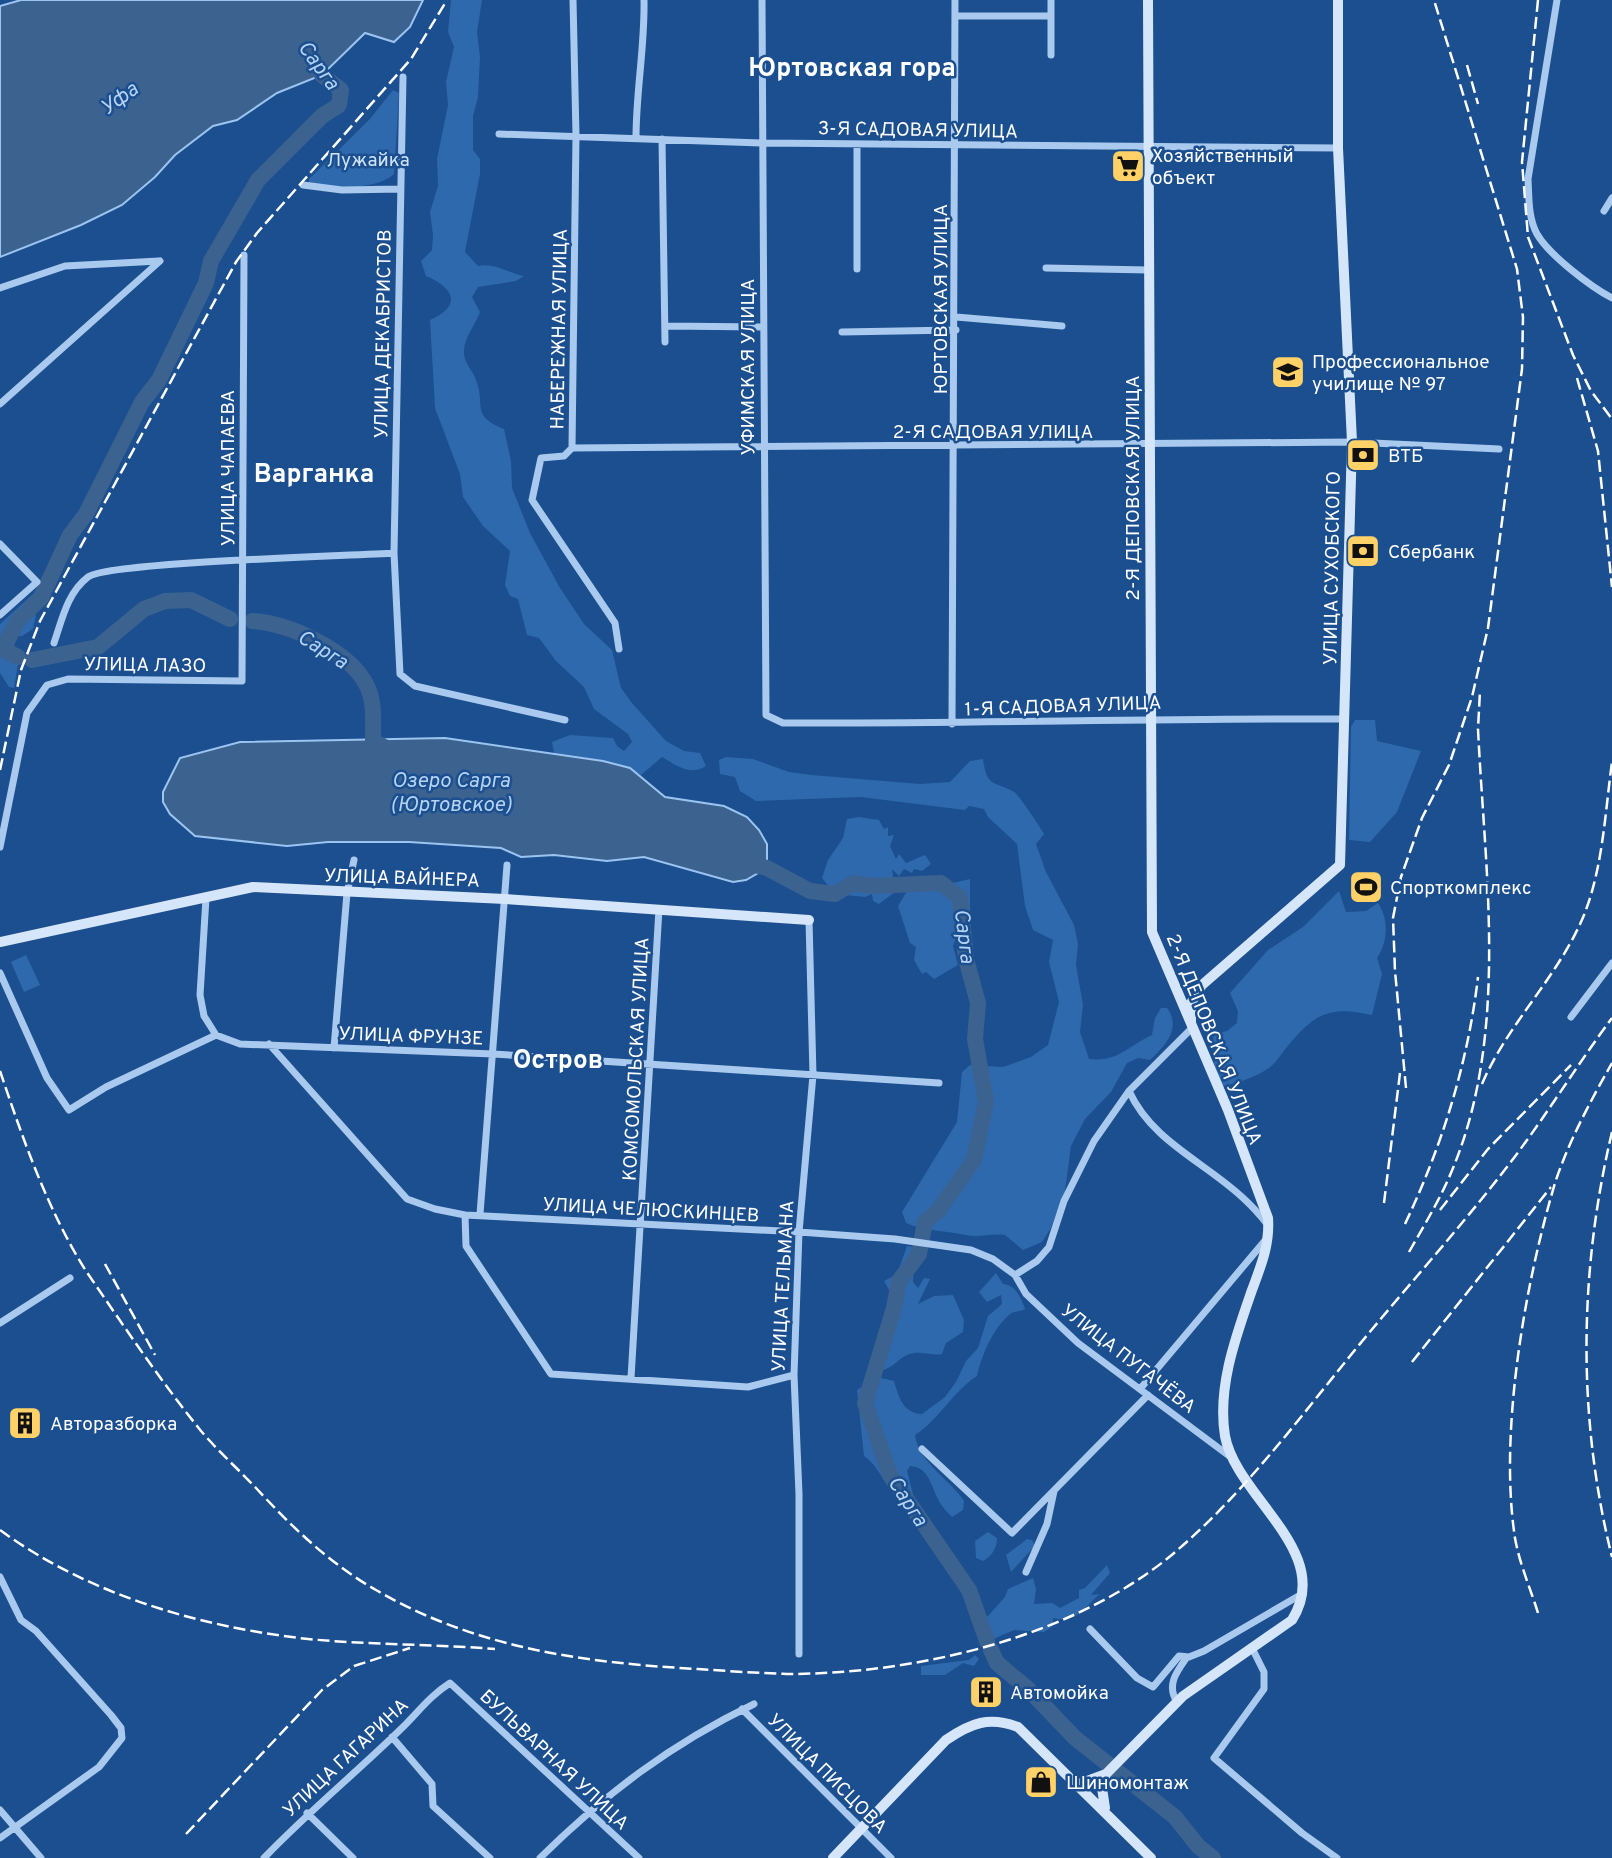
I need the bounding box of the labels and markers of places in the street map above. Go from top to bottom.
place label: Хозяйственный объект [1152,145,1294,191]
supermarket icon: Хозяйственный объект [1109,147,1147,185]
place label: Профессиональное училище № 97 [1312,351,1489,397]
school or university icon: Профессиональное училище № 97 [1269,353,1307,391]
bank icon: ВТБ [1344,436,1382,474]
place label: ВТБ [1388,445,1424,469]
bank icon: Сбербанк [1344,532,1382,570]
place label: Сбербанк [1388,541,1475,565]
sports icon: Спорткомплекс [1347,868,1385,906]
place label: Спорткомплекс [1390,877,1532,901]
building icon: Авторазборка [6,1404,44,1442]
place label: Авторазборка [50,1413,177,1437]
building icon: Автомойка [967,1673,1005,1711]
place label: Автомойка [1010,1682,1109,1706]
shop icon: Шиномонтаж [1022,1763,1060,1801]
place label: Шиномонтаж [1066,1772,1189,1796]

